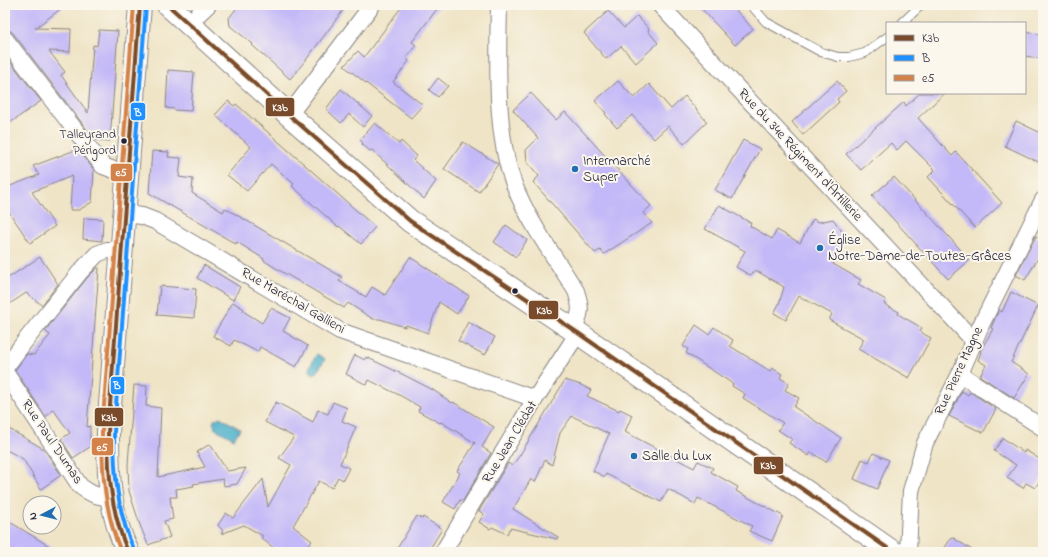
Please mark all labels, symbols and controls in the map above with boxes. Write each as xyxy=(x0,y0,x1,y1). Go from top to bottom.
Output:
legend xyxy=(886,22,1026,94)
text: K3b xyxy=(922,30,940,48)
text: B xyxy=(921,50,930,68)
text: e5 xyxy=(922,70,934,88)
street label: Rue du 34e Régiment d'Artillerie xyxy=(732,84,868,227)
line badge: K3b xyxy=(265,97,295,117)
text: K3b xyxy=(272,100,288,116)
line badge: B xyxy=(130,102,146,121)
text: B xyxy=(133,105,142,121)
place label: Talleyrand Périgord xyxy=(59,125,117,161)
marker: Talleyrand Périgord xyxy=(119,136,129,146)
place label: Intermarché Super xyxy=(583,151,651,188)
line badge: e5 xyxy=(110,163,133,182)
marker: Intermarché Super xyxy=(570,164,580,174)
text: e5 xyxy=(115,165,127,181)
place label: Église Notre-Dame-de-Toutes-Grâces xyxy=(828,230,1011,267)
marker: Église Notre-Dame-de-Toutes-Grâces xyxy=(815,243,825,253)
street label: Rue Maréchal Gallieni xyxy=(237,262,349,340)
unlabelled marker xyxy=(510,286,520,296)
line badge: K3b xyxy=(528,300,559,320)
text: K3b xyxy=(536,303,552,319)
street label: Rue Pierre Magne xyxy=(929,323,990,419)
line badge: B xyxy=(110,376,125,395)
text: B xyxy=(112,378,121,394)
street label: Rue Paul Dumas xyxy=(16,396,88,488)
street label: Rue Jean Clédat xyxy=(477,396,543,487)
line badge: K3b xyxy=(94,407,124,427)
text: K3b xyxy=(101,410,117,426)
line badge: e5 xyxy=(91,437,114,456)
text: e5 xyxy=(96,440,108,456)
place label: Salle du Lux xyxy=(642,446,712,467)
marker: Salle du Lux xyxy=(629,451,639,461)
line badge: K3b xyxy=(753,456,784,475)
text: K3b xyxy=(760,458,776,474)
north arrow xyxy=(22,495,62,535)
text: N xyxy=(25,511,41,521)

